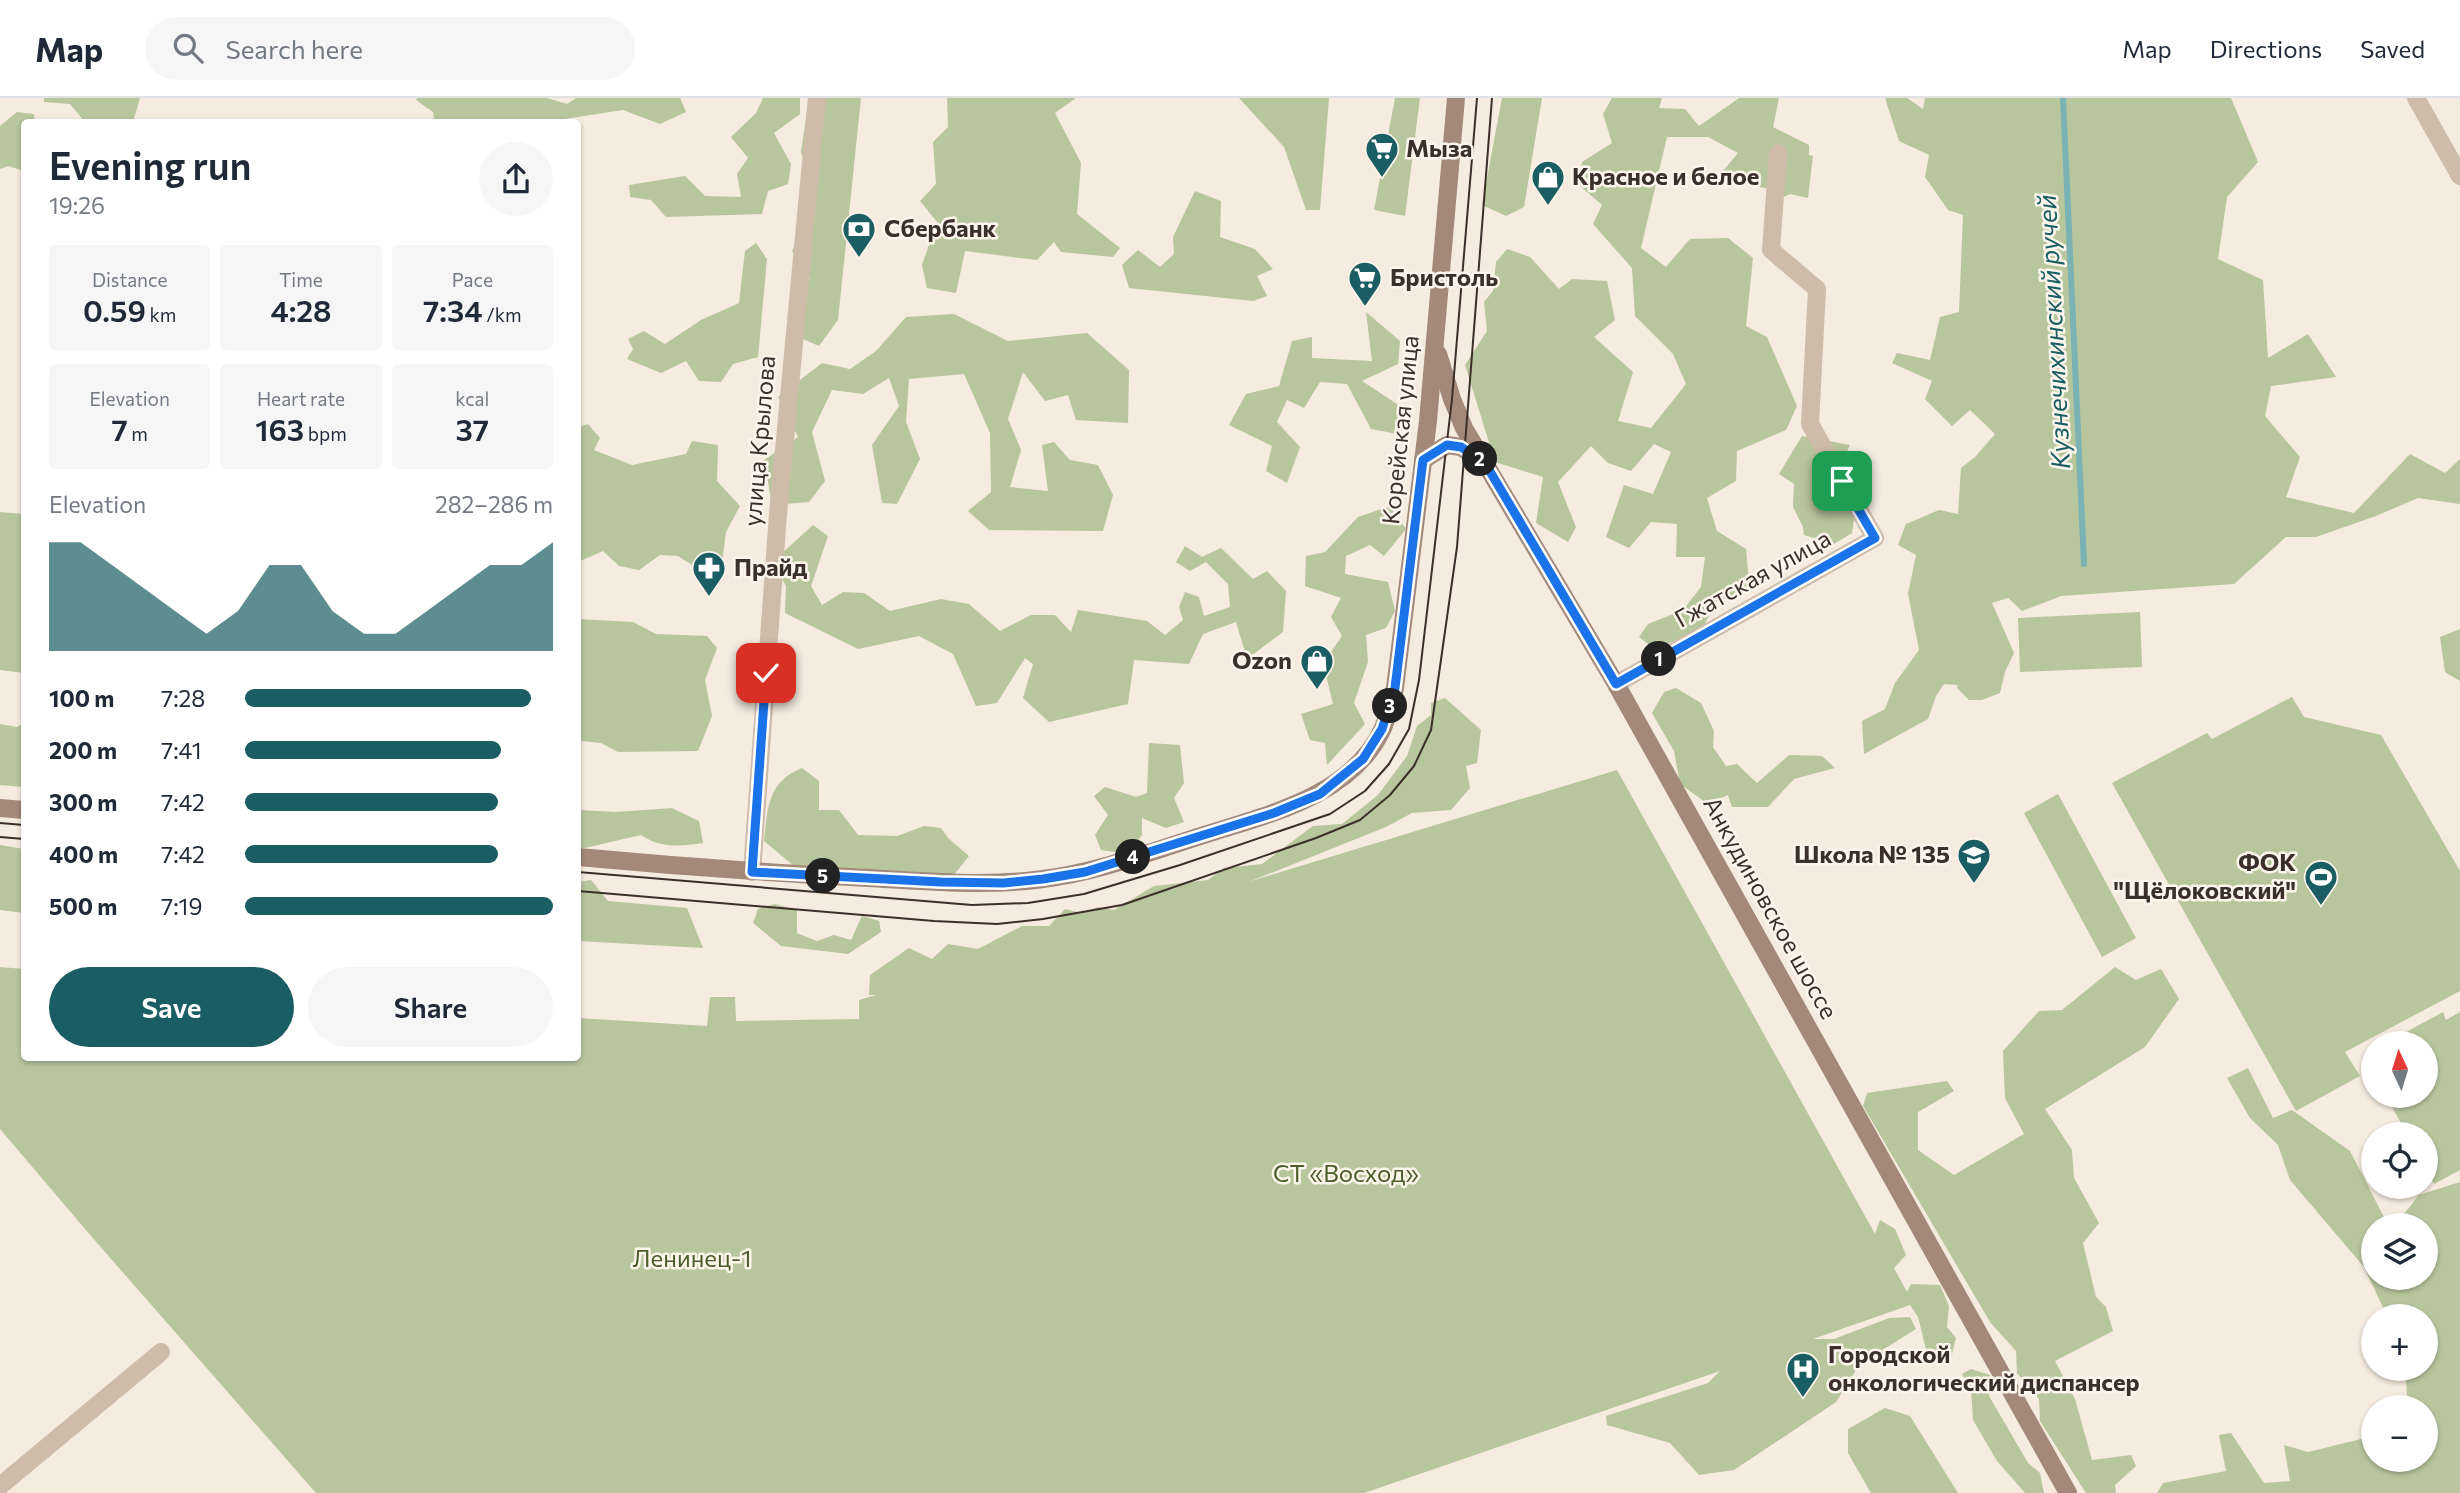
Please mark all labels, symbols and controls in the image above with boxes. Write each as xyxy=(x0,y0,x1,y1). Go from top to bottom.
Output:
search box xyxy=(145,17,635,80)
text: Map xyxy=(35,28,103,69)
icon: search xyxy=(169,29,207,67)
text: Search here xyxy=(225,33,363,64)
text: Map xyxy=(2122,34,2172,63)
text: Directions xyxy=(2210,34,2322,63)
text: Saved xyxy=(2360,34,2425,63)
supermarket icon: Мыза xyxy=(1363,130,1401,179)
place label: Мыза xyxy=(1406,133,1472,162)
text: Evening run xyxy=(49,141,252,188)
button: share xyxy=(479,142,553,216)
shop icon: Красное и белое xyxy=(1529,158,1567,207)
place label: Красное и белое xyxy=(1572,161,1759,190)
text: 19:26 xyxy=(49,191,105,219)
water label: Кузнечихинский ручей xyxy=(2030,194,2075,470)
bank icon: Сбербанк xyxy=(840,210,878,259)
place label: Сбербанк xyxy=(884,213,997,242)
supermarket icon: Бристоль xyxy=(1346,259,1384,308)
place label: Бристоль xyxy=(1390,262,1498,291)
text: Distance xyxy=(92,268,167,291)
text: Time xyxy=(279,268,323,291)
text: Pace xyxy=(452,268,493,291)
text: 0.59 xyxy=(83,291,146,328)
text: 4:28 xyxy=(270,291,332,328)
text: 7:34 xyxy=(423,291,483,328)
text: km xyxy=(146,303,176,326)
text: /km xyxy=(483,303,522,326)
street label: Корейская улица xyxy=(1375,334,1424,526)
street label: улица Крылова xyxy=(737,354,780,527)
text: Elevation xyxy=(90,387,170,410)
text: Heart rate xyxy=(257,387,345,410)
text: kcal xyxy=(455,387,489,410)
text: 7 xyxy=(111,410,128,447)
text: 163 xyxy=(255,410,304,447)
text: 37 xyxy=(456,410,489,447)
text: m xyxy=(128,422,148,445)
text: bpm xyxy=(304,422,347,445)
pin: 2 xyxy=(1462,442,1498,476)
text: 2 xyxy=(1474,447,1485,470)
pin xyxy=(1812,451,1872,511)
icon: arrive xyxy=(1823,462,1861,500)
text: Elevation xyxy=(49,490,146,518)
text: 282–286 m xyxy=(435,490,553,518)
street label: Гжатская улица xyxy=(1669,523,1835,633)
pharmacy icon: Прайд xyxy=(690,549,728,598)
place label: Прайд xyxy=(734,552,808,581)
shop icon: Ozon xyxy=(1298,642,1336,691)
pin: 1 xyxy=(1642,642,1676,676)
pin xyxy=(736,643,796,703)
place label: Ozon xyxy=(1232,645,1292,674)
text: 1 xyxy=(1654,647,1663,670)
icon: check xyxy=(747,654,785,692)
text: 100 m xyxy=(49,684,114,712)
text: 7:28 xyxy=(161,684,205,712)
pin: 3 xyxy=(1372,688,1408,724)
text: 3 xyxy=(1384,694,1395,717)
text: 200 m xyxy=(49,736,117,764)
text: 7:41 xyxy=(161,736,202,764)
text: 300 m xyxy=(49,788,117,816)
text: 7:42 xyxy=(161,788,205,816)
street label: Анкудиновское шоссе xyxy=(1698,791,1845,1023)
school or university icon: Школа № 135 xyxy=(1955,836,1993,885)
place label: Школа № 135 xyxy=(1794,839,1950,868)
text: 400 m xyxy=(49,840,118,868)
text: 7:42 xyxy=(161,840,205,868)
pin: 4 xyxy=(1116,840,1150,874)
text: 4 xyxy=(1127,845,1138,868)
place label: ФОК "Щёлоковский" xyxy=(2114,847,2296,904)
pin: 5 xyxy=(806,858,840,894)
sports icon: ФОК "Щёлоковский" xyxy=(2302,858,2340,907)
text: 5 xyxy=(817,864,828,887)
text: 500 m xyxy=(49,892,117,920)
text: 7:19 xyxy=(161,892,202,920)
button: Save xyxy=(49,967,294,1047)
button: Share xyxy=(308,967,553,1047)
north arrow xyxy=(2361,1031,2438,1108)
map controls xyxy=(2361,1031,2438,1472)
button: locate xyxy=(2361,1122,2438,1199)
park label: СТ «Восход» xyxy=(1273,1158,1419,1187)
button: layers xyxy=(2361,1213,2438,1290)
park label: Ленинец-1 xyxy=(633,1243,751,1272)
button: + xyxy=(2361,1304,2438,1381)
place label: Городской онкологический диспансер xyxy=(1828,1339,2140,1396)
hospital icon: Городской онкологический диспансер xyxy=(1784,1350,1822,1399)
button: − xyxy=(2361,1395,2438,1472)

